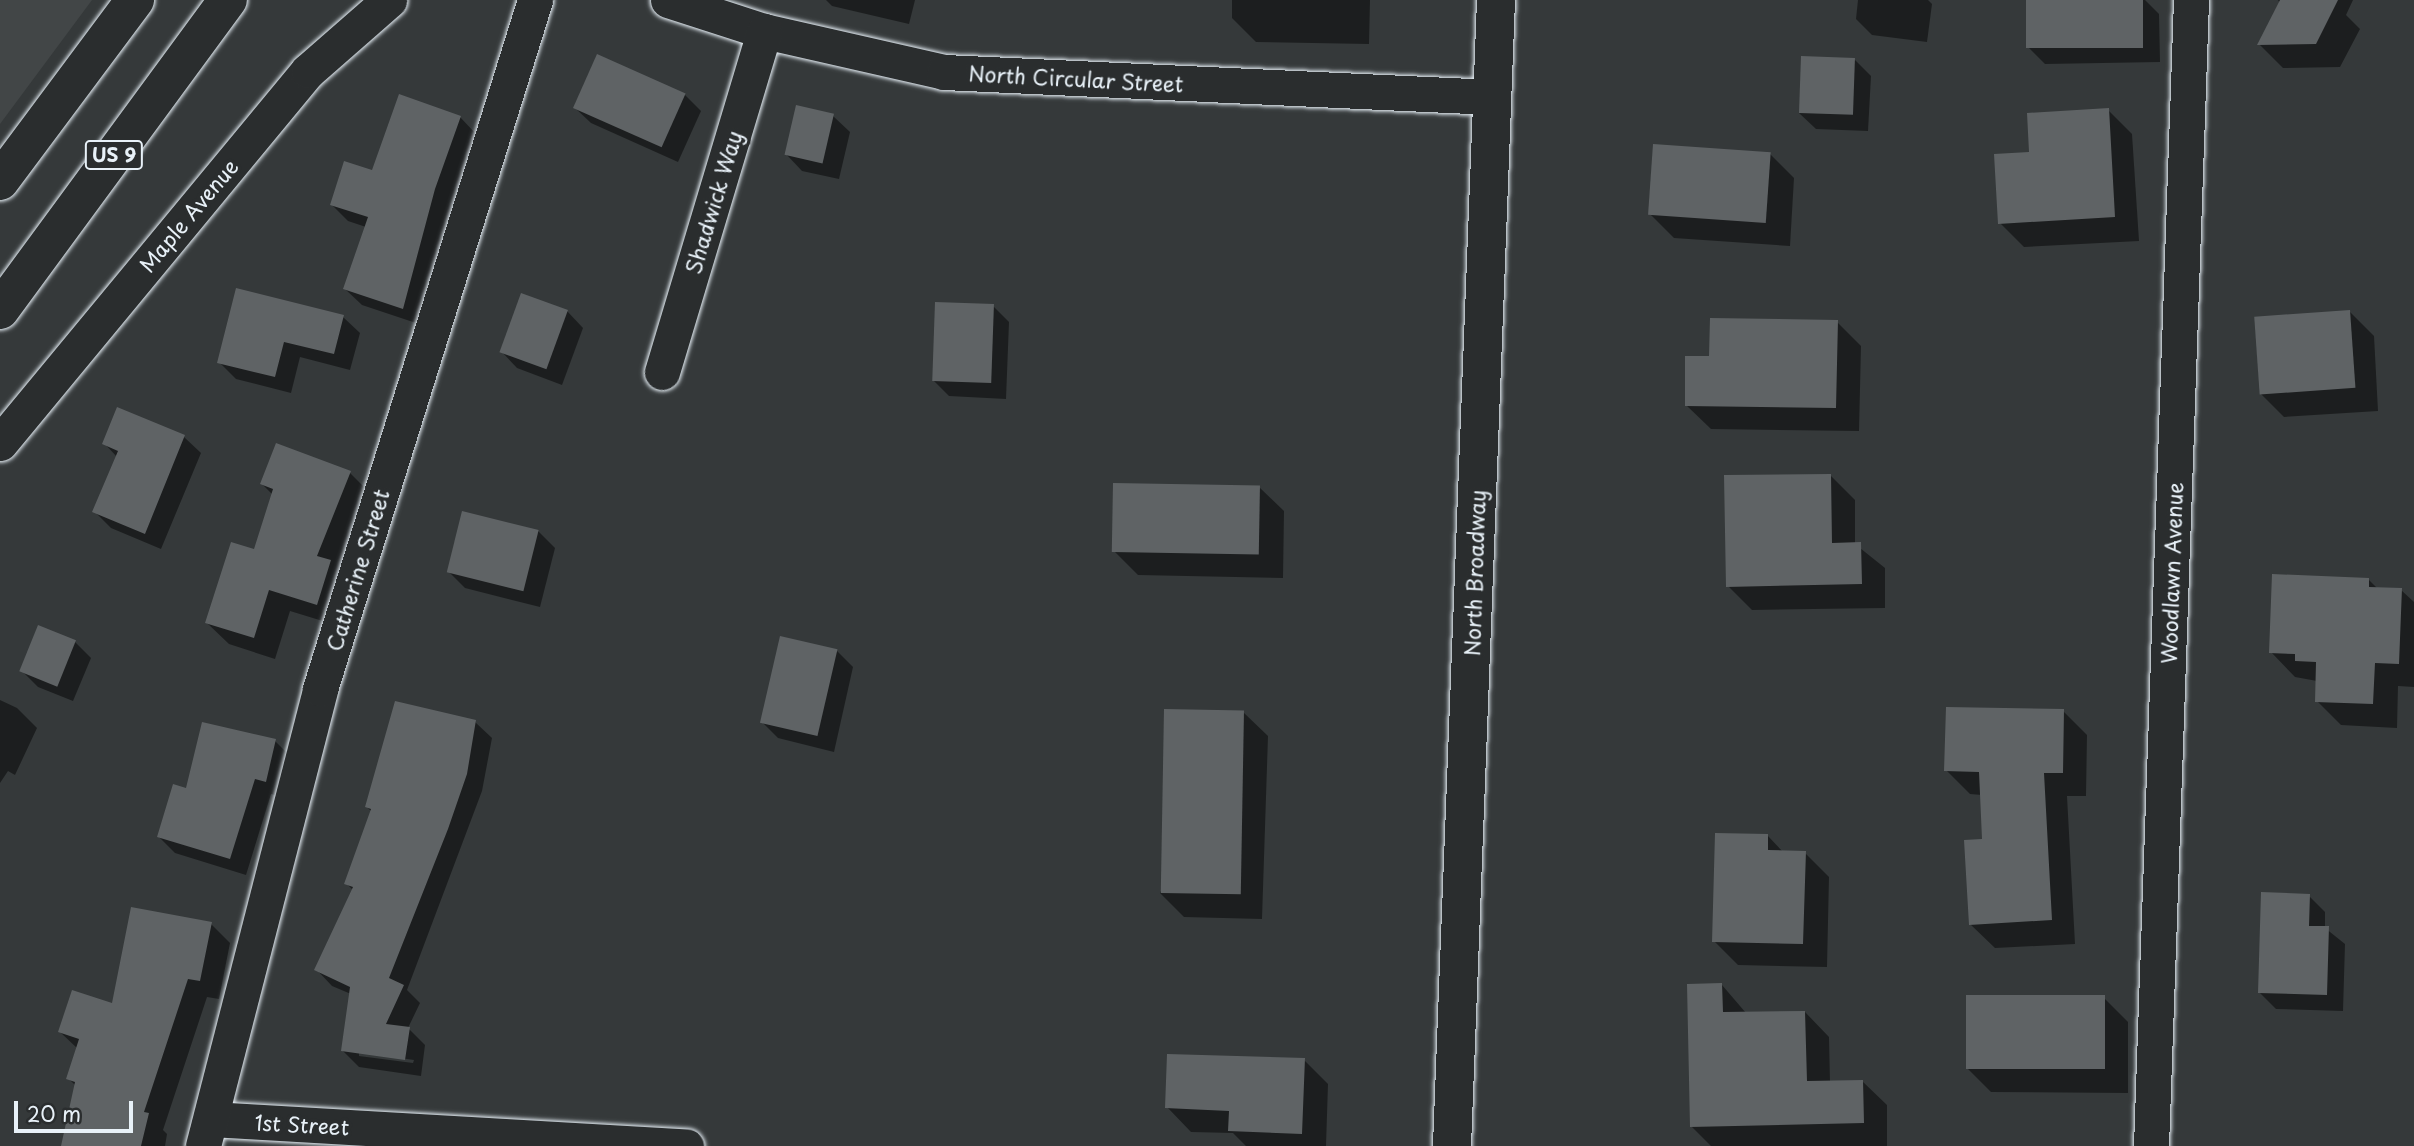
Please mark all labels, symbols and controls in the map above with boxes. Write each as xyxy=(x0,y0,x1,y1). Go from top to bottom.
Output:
street label: North Circular Street xyxy=(967,60,1185,96)
street label: Shadwick Way xyxy=(679,127,747,277)
road number: US 9 xyxy=(84,140,144,170)
street label: Maple Avenue xyxy=(133,153,243,277)
street label: Woodlawn Avenue xyxy=(2155,482,2187,664)
street label: Catherine Street xyxy=(320,486,394,654)
street label: North Broadway xyxy=(1458,489,1490,657)
scale bar xyxy=(18,1086,136,1130)
text: 20 m xyxy=(27,1097,81,1129)
street label: 1st Street xyxy=(253,1109,351,1139)

